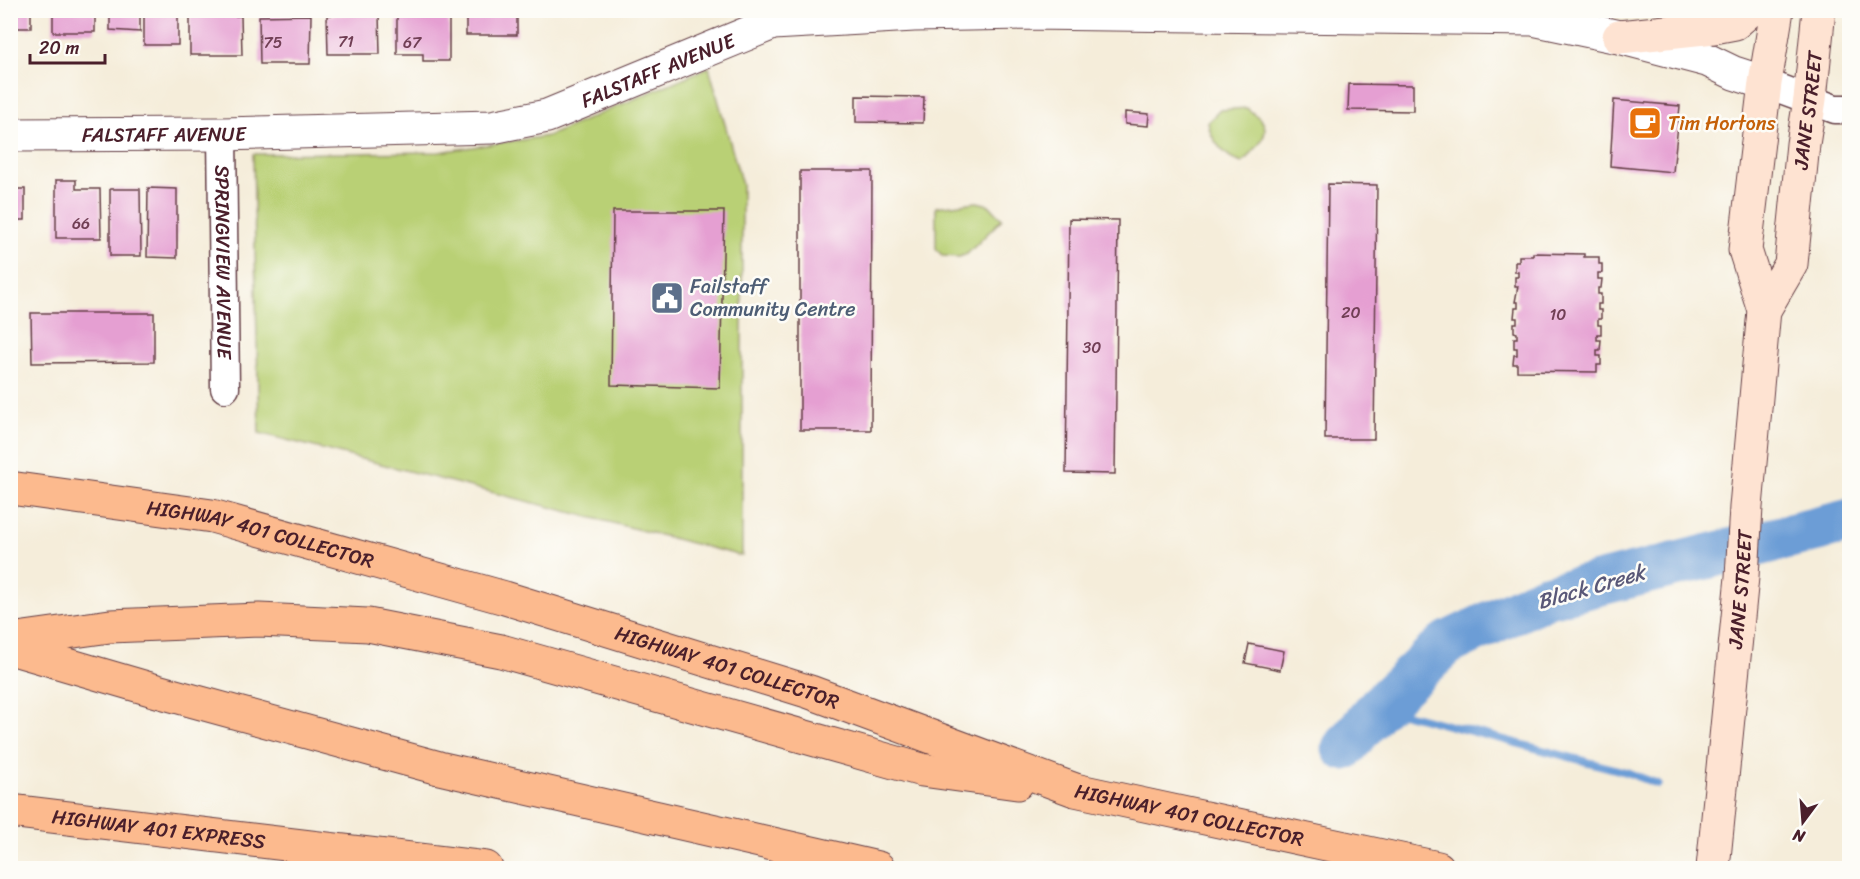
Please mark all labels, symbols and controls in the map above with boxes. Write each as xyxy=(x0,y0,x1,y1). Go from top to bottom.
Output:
street label: FALSTAFF AVENUE xyxy=(576,23,742,118)
scale bar xyxy=(30,27,105,65)
house number: 71 xyxy=(338,27,354,56)
house number: 75 xyxy=(264,28,283,57)
house number: 67 xyxy=(403,28,422,57)
text: 20 m xyxy=(39,32,79,64)
street label: JANE STREET xyxy=(1783,48,1833,172)
cafe icon: Tim Hortons xyxy=(1627,105,1663,141)
place label: Tim Hortons xyxy=(1668,106,1776,141)
street label: FALSTAFF AVENUE xyxy=(82,116,248,153)
street label: SPRINGVIEW AVENUE xyxy=(204,165,242,361)
house number: 66 xyxy=(72,209,90,238)
place label: Failstaff Community Centre xyxy=(690,269,856,327)
public building icon: Failstaff Community Centre xyxy=(649,280,685,316)
house number: 20 xyxy=(1341,298,1361,327)
house number: 10 xyxy=(1550,300,1566,329)
house number: 30 xyxy=(1083,333,1101,362)
street label: HIGHWAY 401 COLLECTOR xyxy=(144,490,378,579)
street label: JANE STREET xyxy=(1718,528,1763,651)
water label: Black Creek xyxy=(1533,553,1652,621)
street label: HIGHWAY 401 COLLECTOR xyxy=(611,616,844,719)
street label: HIGHWAY 401 COLLECTOR xyxy=(1072,773,1307,857)
north arrow xyxy=(1773,792,1833,852)
street label: HIGHWAY 401 EXPRESS xyxy=(50,799,268,860)
text: N xyxy=(1789,820,1809,852)

